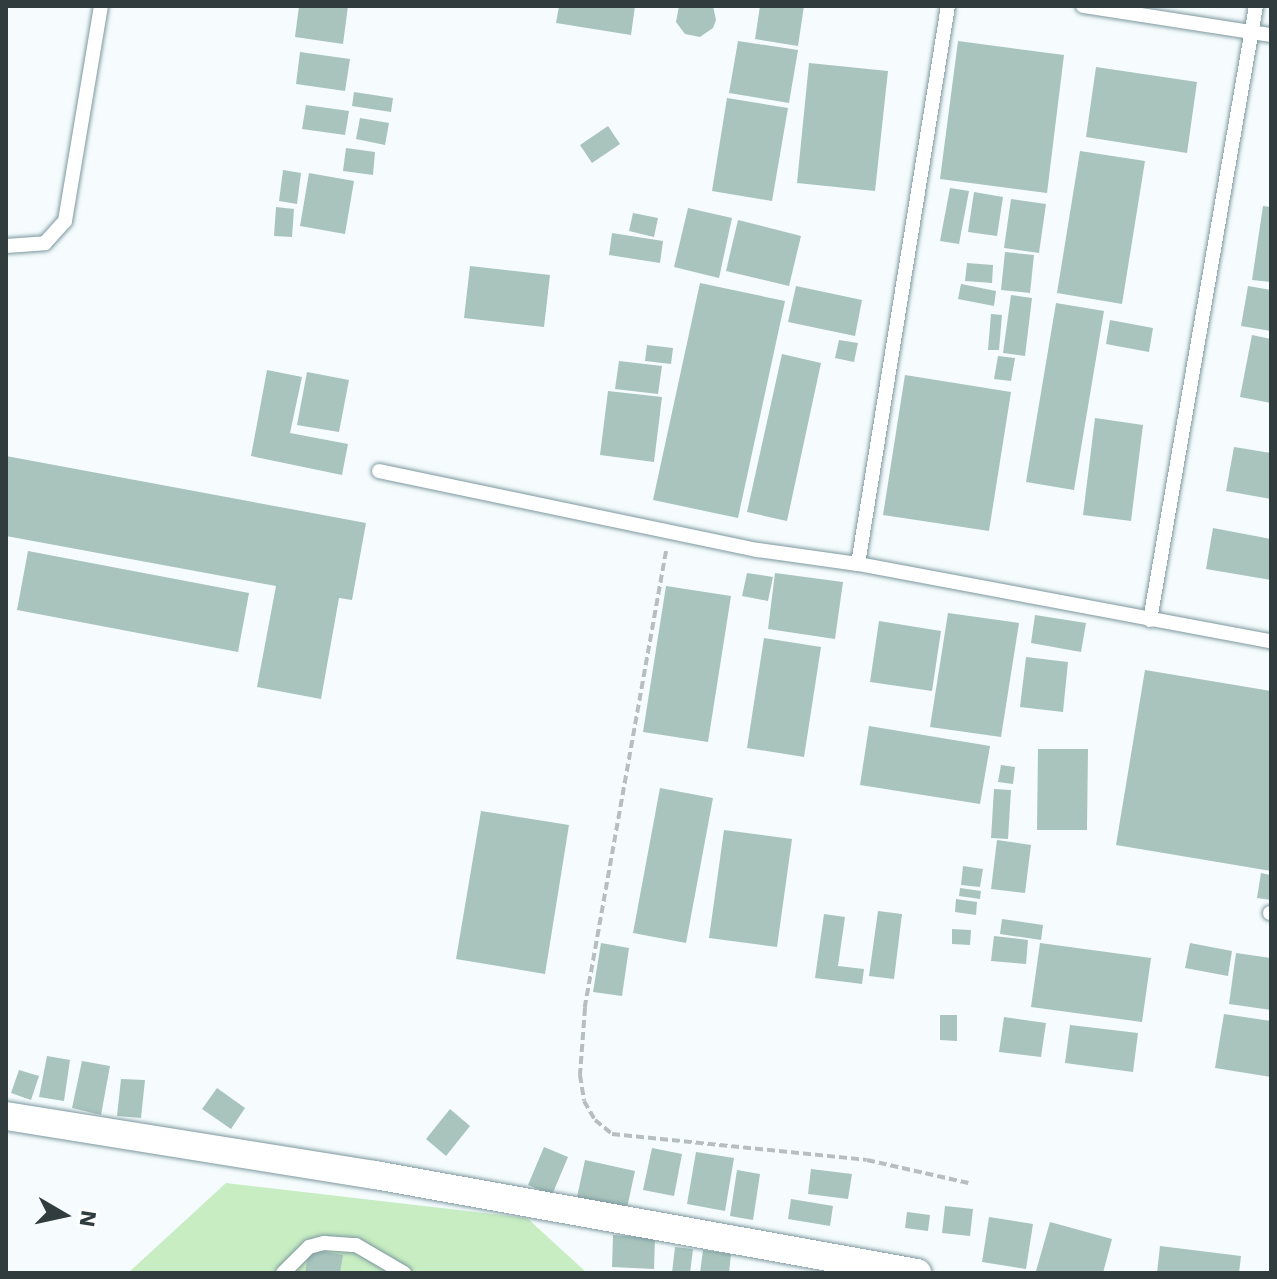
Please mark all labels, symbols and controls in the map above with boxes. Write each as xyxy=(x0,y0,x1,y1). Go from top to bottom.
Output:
north arrow xyxy=(24,1175,104,1255)
text: N xyxy=(75,1209,102,1229)

